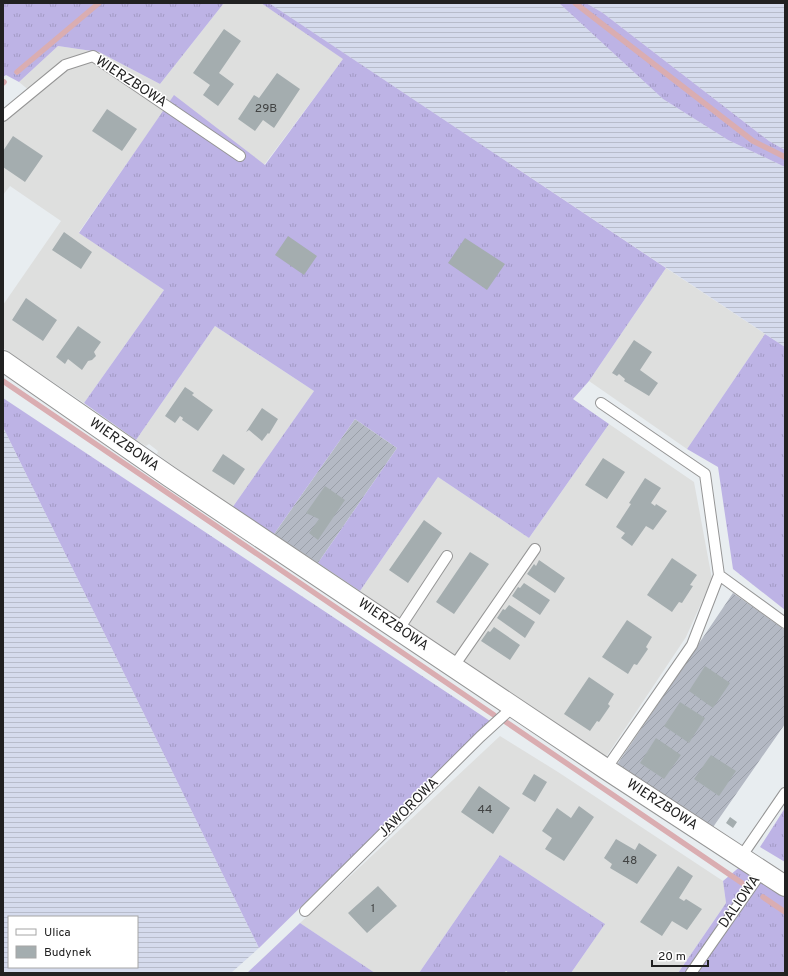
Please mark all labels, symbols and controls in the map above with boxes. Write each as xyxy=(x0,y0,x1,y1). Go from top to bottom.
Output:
street label: WIERZBOWA xyxy=(92,53,170,111)
house number: 29B xyxy=(255,101,277,117)
street label: WIERZBOWA xyxy=(86,415,162,475)
street label: WIERZBOWA xyxy=(354,595,432,655)
street label: JAWOROWA xyxy=(376,775,442,841)
street label: WIERZBOWA xyxy=(623,776,701,834)
house number: 44 xyxy=(478,802,492,818)
house number: 48 xyxy=(623,853,637,869)
street label: DALIOWA xyxy=(716,872,764,932)
house number: 1 xyxy=(371,901,375,917)
legend xyxy=(8,916,138,968)
text: Ulica xyxy=(44,925,71,941)
scale bar xyxy=(652,942,708,968)
text: Budynek xyxy=(44,945,92,961)
text: 20 m xyxy=(658,949,686,965)

